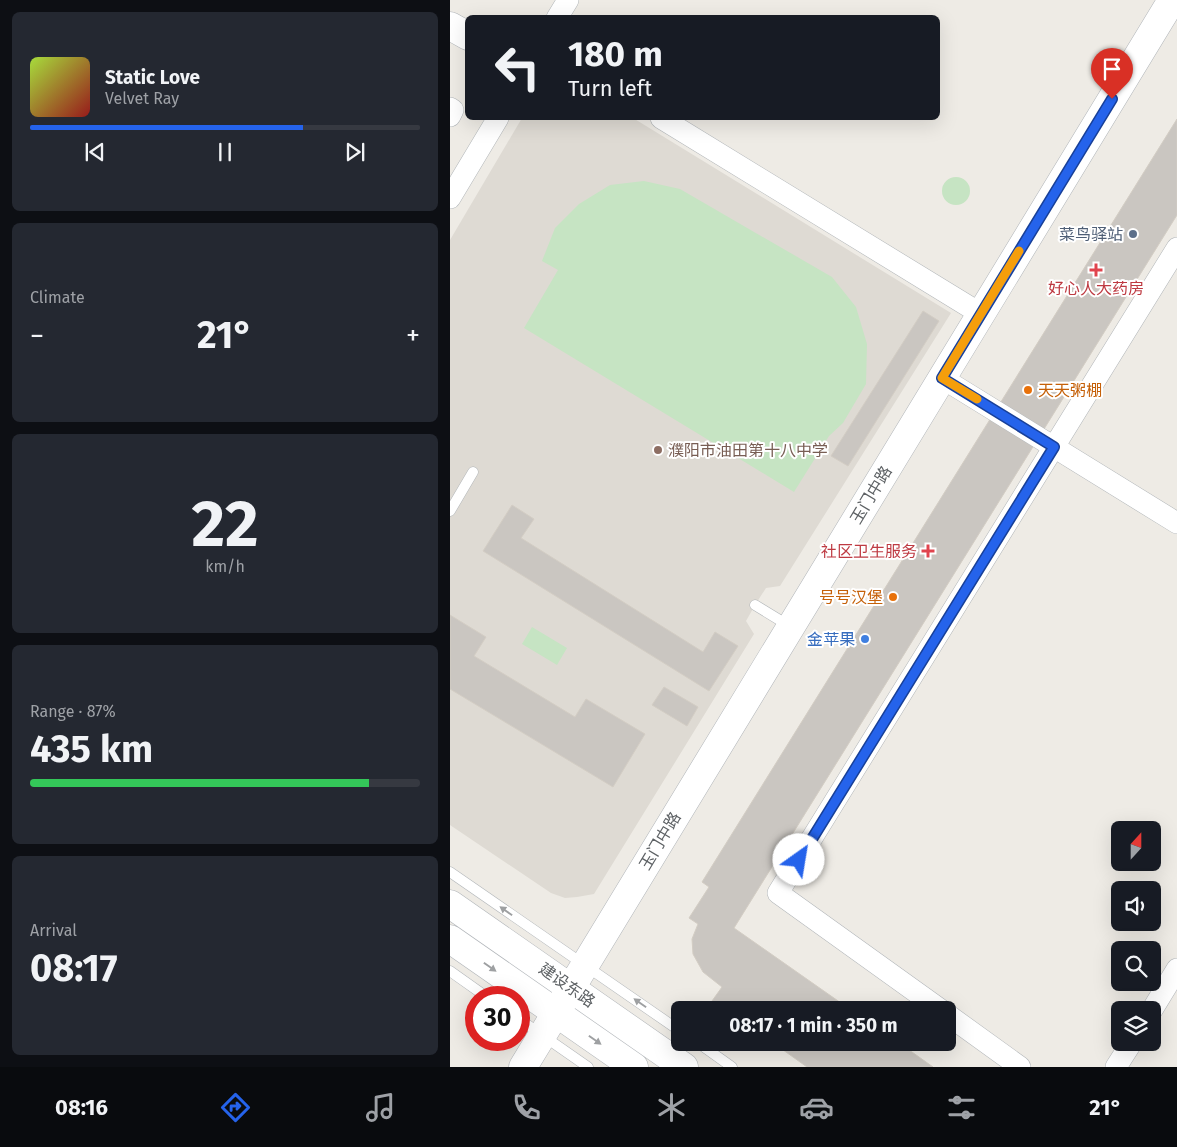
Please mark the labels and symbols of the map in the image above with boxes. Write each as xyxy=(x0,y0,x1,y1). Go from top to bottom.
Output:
pin xyxy=(1091,48,1133,99)
place label: 菜鸟驿站 xyxy=(1059,225,1123,244)
marker: 菜鸟驿站 xyxy=(1127,228,1139,240)
marker: 好心人大药房 xyxy=(1090,264,1102,276)
place label: 好心人大药房 xyxy=(1048,279,1144,298)
place label: 天天粥棚 xyxy=(1038,381,1102,400)
marker: 天天粥棚 xyxy=(1022,384,1034,396)
place label: 濮阳市油田第十八中学 xyxy=(668,441,828,460)
marker: 濮阳市油田第十八中学 xyxy=(652,444,664,456)
street label: 玉门中路 xyxy=(846,463,896,527)
place label: 社区卫生服务 xyxy=(821,542,917,561)
marker: 社区卫生服务 xyxy=(921,544,935,558)
place label: 号号汉堡 xyxy=(819,588,883,607)
marker: 号号汉堡 xyxy=(887,591,899,603)
place label: 金苹果 xyxy=(807,630,855,649)
marker: 金苹果 xyxy=(859,633,871,645)
street label: 玉门中路 xyxy=(635,809,685,873)
north arrow xyxy=(1111,821,1161,871)
position arrow xyxy=(772,833,824,885)
one-way arrow xyxy=(499,906,513,916)
street label: 建设东路 xyxy=(535,959,599,1011)
one-way arrow xyxy=(483,962,497,972)
speed limit sign: 30 xyxy=(465,986,530,1051)
one-way arrow xyxy=(633,998,647,1008)
one-way arrow xyxy=(588,1035,602,1045)

